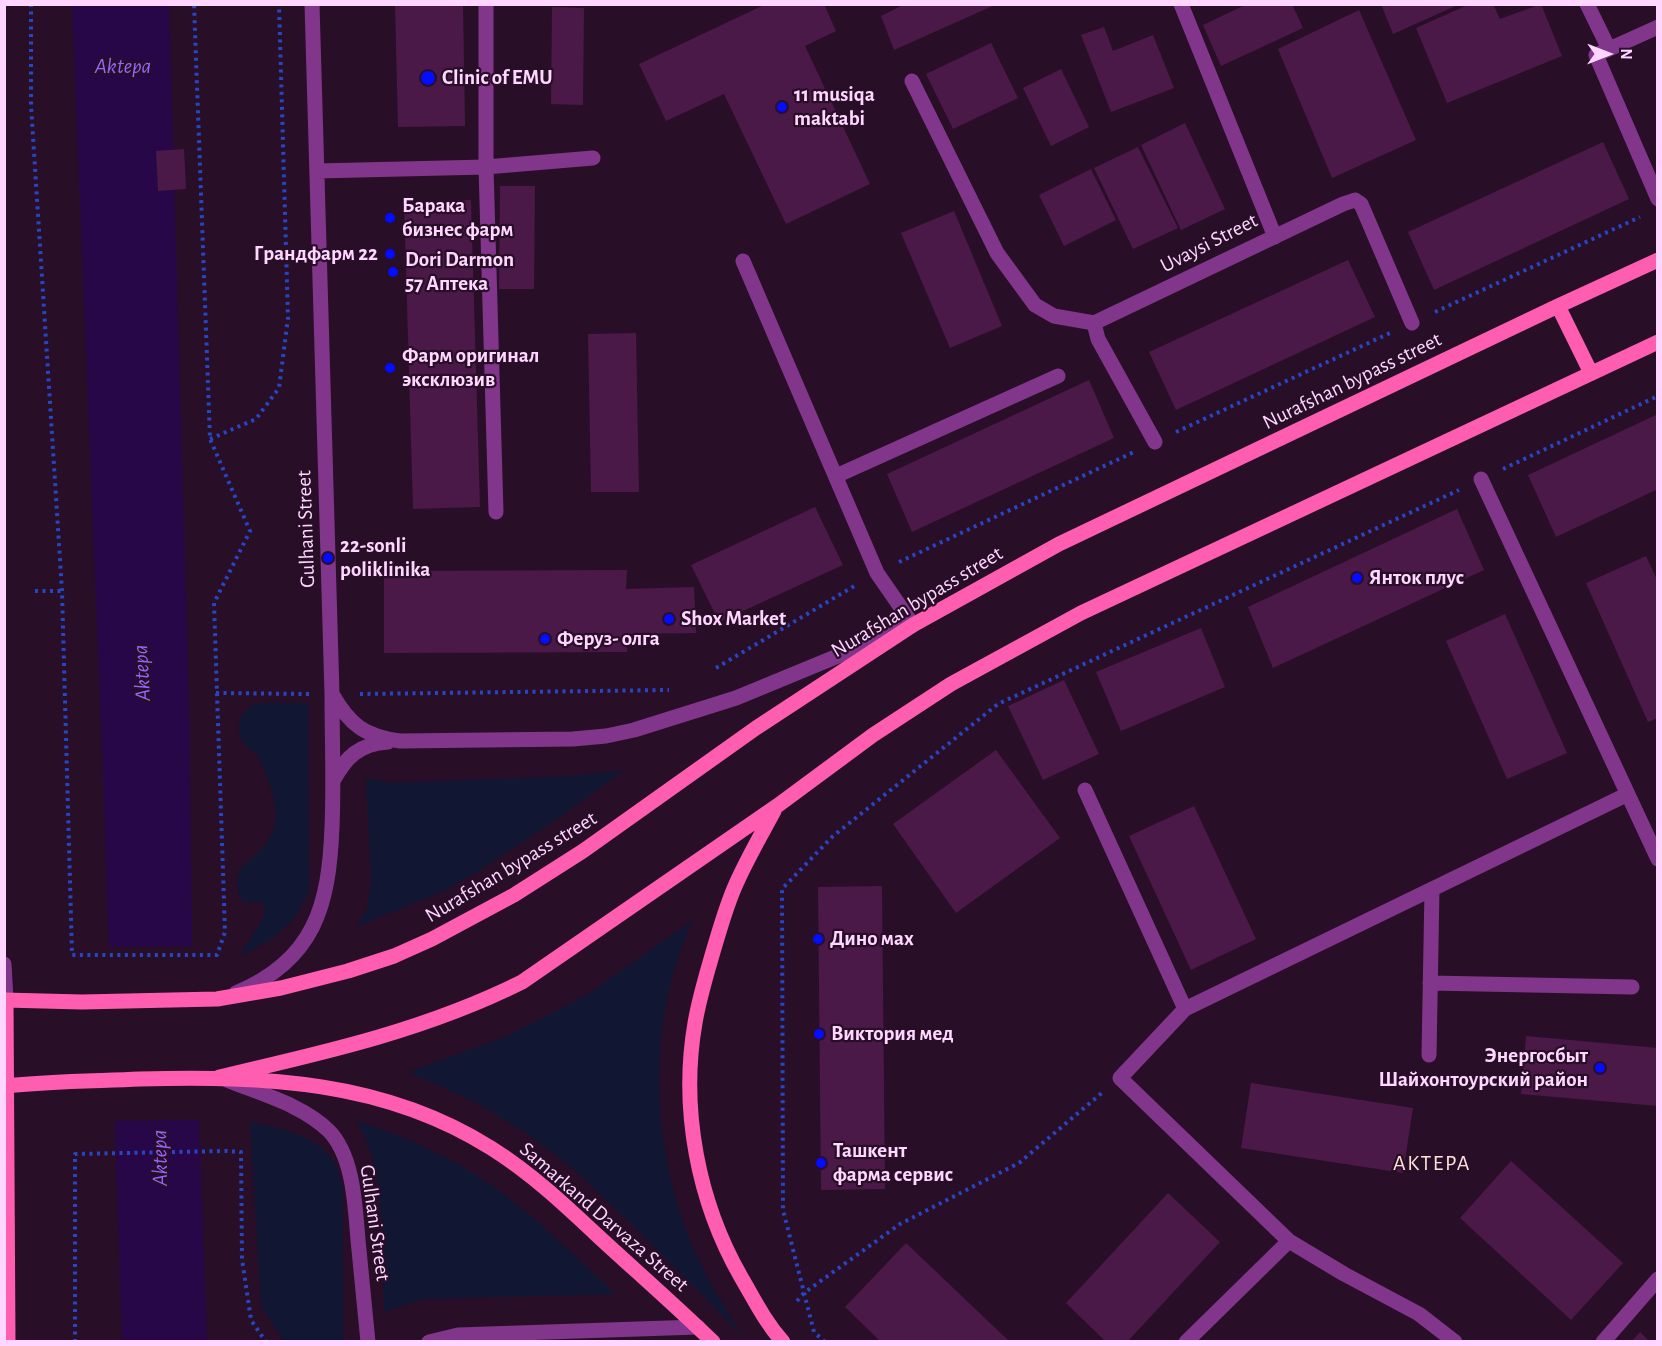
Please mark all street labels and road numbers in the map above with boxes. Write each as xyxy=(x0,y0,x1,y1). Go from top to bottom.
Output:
street label: Uvaysi Street xyxy=(1156,208,1262,278)
street label: Nurafshan bypass street xyxy=(1259,327,1445,435)
street label: Gulhani Street xyxy=(291,470,321,588)
street label: Nurafshan bypass street xyxy=(827,541,1007,663)
street label: Nurafshan bypass street xyxy=(421,806,601,928)
street label: Samarkand Darvaza Street xyxy=(514,1137,694,1297)
street label: Gulhani Street xyxy=(354,1163,396,1283)

